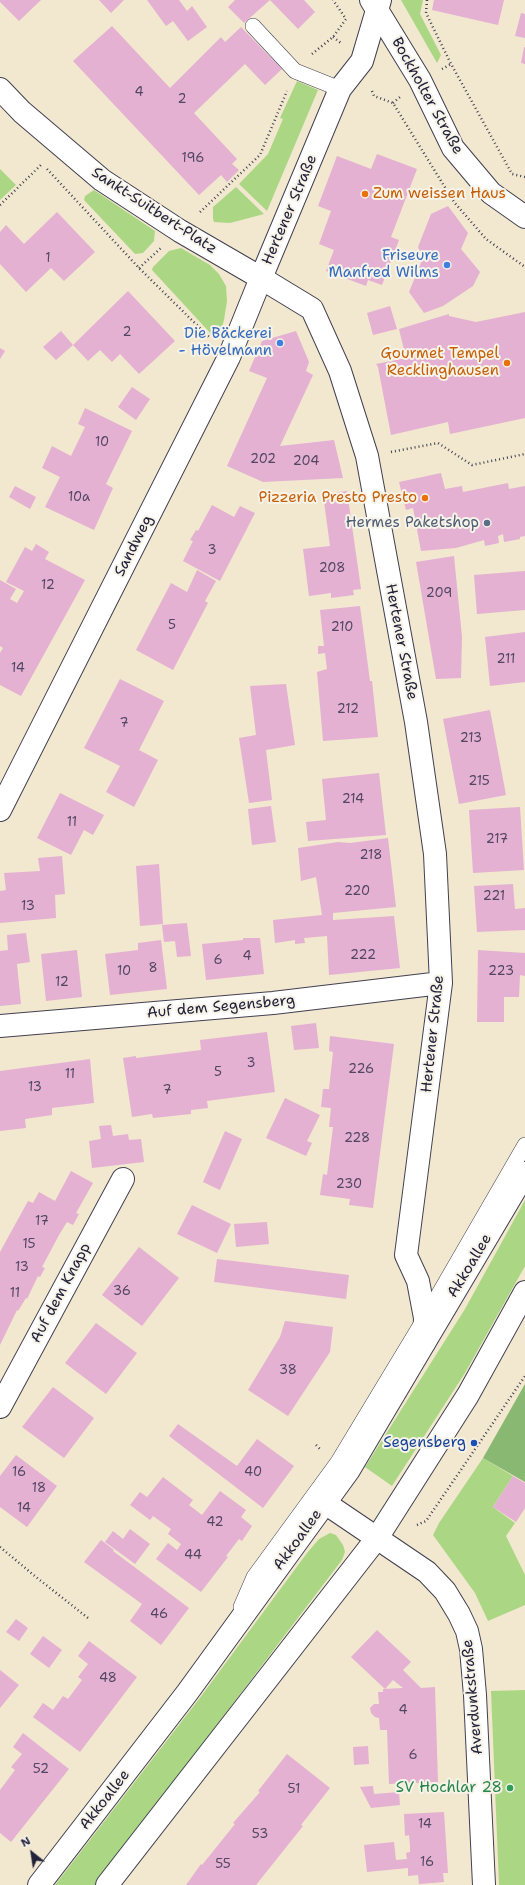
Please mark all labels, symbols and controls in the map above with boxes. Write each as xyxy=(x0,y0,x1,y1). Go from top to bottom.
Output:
street label: Bockholter Straße xyxy=(387,34,467,158)
house number: 4 xyxy=(134,85,144,101)
house number: 2 xyxy=(177,92,187,108)
house number: 196 xyxy=(182,151,204,167)
street label: Hertener Straße xyxy=(259,152,321,268)
street label: Sankt-Suitbert-Platz xyxy=(88,164,220,258)
place label: Zum weissen Haus xyxy=(373,185,506,203)
marker: Zum weissen Haus xyxy=(360,189,370,199)
place label: Friseure Manfred Wilms xyxy=(328,247,439,282)
house number: 1 xyxy=(45,251,51,267)
marker: Friseure Manfred Wilms xyxy=(442,260,452,270)
house number: 2 xyxy=(122,325,132,341)
place label: Die Bäckerei - Hövelmann xyxy=(178,325,272,360)
marker: Die Bäckerei - Hövelmann xyxy=(275,338,285,348)
place label: Gourmet Tempel Recklinghausen xyxy=(381,345,499,380)
marker: Gourmet Tempel Recklinghausen xyxy=(502,358,512,368)
house number: 10 xyxy=(95,435,109,451)
house number: 202 xyxy=(250,452,276,468)
house number: 204 xyxy=(293,454,319,470)
place label: Pizzeria Presto Presto xyxy=(259,489,417,507)
house number: 10a xyxy=(68,490,90,506)
marker: Pizzeria Presto Presto xyxy=(420,493,430,503)
street label: Sandweg xyxy=(111,512,157,580)
place label: Hermes Paketshop xyxy=(346,514,479,532)
marker: Hermes Paketshop xyxy=(482,518,492,528)
house number: 3 xyxy=(207,543,217,559)
house number: 208 xyxy=(319,561,345,577)
house number: 12 xyxy=(41,578,55,594)
street label: Hertener Straße xyxy=(381,582,421,702)
house number: 209 xyxy=(426,586,452,602)
house number: 5 xyxy=(168,618,176,634)
house number: 210 xyxy=(331,620,353,636)
house number: 211 xyxy=(497,652,515,668)
house number: 14 xyxy=(11,661,25,677)
house number: 212 xyxy=(337,702,359,718)
house number: 7 xyxy=(119,716,129,732)
house number: 213 xyxy=(460,731,482,747)
house number: 215 xyxy=(468,774,490,790)
house number: 214 xyxy=(342,792,364,808)
house number: 11 xyxy=(67,815,77,831)
house number: 217 xyxy=(486,832,508,848)
house number: 218 xyxy=(360,848,382,864)
house number: 220 xyxy=(344,884,370,900)
house number: 221 xyxy=(483,889,505,905)
house number: 13 xyxy=(21,899,35,915)
house number: 222 xyxy=(350,948,376,964)
house number: 4 xyxy=(242,949,252,965)
house number: 6 xyxy=(213,953,223,969)
house number: 8 xyxy=(148,961,158,977)
house number: 10 xyxy=(117,964,131,980)
house number: 223 xyxy=(488,964,514,980)
street label: Hertener Straße xyxy=(418,974,448,1094)
house number: 12 xyxy=(55,975,69,991)
street label: Auf dem Segensberg xyxy=(146,992,296,1022)
house number: 3 xyxy=(246,1056,256,1072)
house number: 226 xyxy=(348,1062,374,1078)
house number: 5 xyxy=(214,1065,222,1081)
house number: 11 xyxy=(65,1067,75,1083)
house number: 13 xyxy=(28,1080,42,1096)
house number: 7 xyxy=(162,1083,172,1099)
house number: 228 xyxy=(344,1131,370,1147)
house number: 230 xyxy=(336,1177,362,1193)
house number: 17 xyxy=(35,1214,49,1230)
street label: Akkoallee xyxy=(444,1231,496,1301)
house number: 15 xyxy=(22,1237,36,1253)
street label: Auf dem Knapp xyxy=(27,1240,95,1346)
house number: 13 xyxy=(15,1260,29,1276)
house number: 36 xyxy=(113,1284,131,1300)
house number: 11 xyxy=(10,1286,20,1302)
house number: 38 xyxy=(279,1363,297,1379)
place label: Segensberg xyxy=(383,1434,466,1452)
marker: Segensberg xyxy=(469,1438,479,1448)
house number: 16 xyxy=(12,1465,26,1481)
house number: 40 xyxy=(244,1465,262,1481)
house number: 18 xyxy=(32,1481,46,1497)
house number: 14 xyxy=(17,1501,31,1517)
street label: Akkoallee xyxy=(270,1506,326,1574)
house number: 42 xyxy=(206,1515,224,1531)
house number: 44 xyxy=(184,1548,202,1564)
house number: 46 xyxy=(150,1607,168,1623)
street label: Averdunkstraße xyxy=(459,1639,487,1755)
house number: 48 xyxy=(99,1671,117,1687)
house number: 4 xyxy=(398,1703,408,1719)
house number: 6 xyxy=(408,1748,418,1764)
house number: 52 xyxy=(33,1762,49,1778)
street label: Akkoallee xyxy=(76,1766,134,1834)
place label: SV Hochlar 28 xyxy=(396,1779,502,1797)
house number: 51 xyxy=(288,1782,300,1798)
marker: SV Hochlar 28 xyxy=(505,1783,515,1793)
house number: 14 xyxy=(418,1817,432,1833)
house number: 53 xyxy=(252,1827,268,1843)
north arrow xyxy=(12,1833,52,1873)
text: N xyxy=(18,1833,33,1851)
house number: 16 xyxy=(420,1855,434,1871)
house number: 55 xyxy=(215,1857,231,1873)

